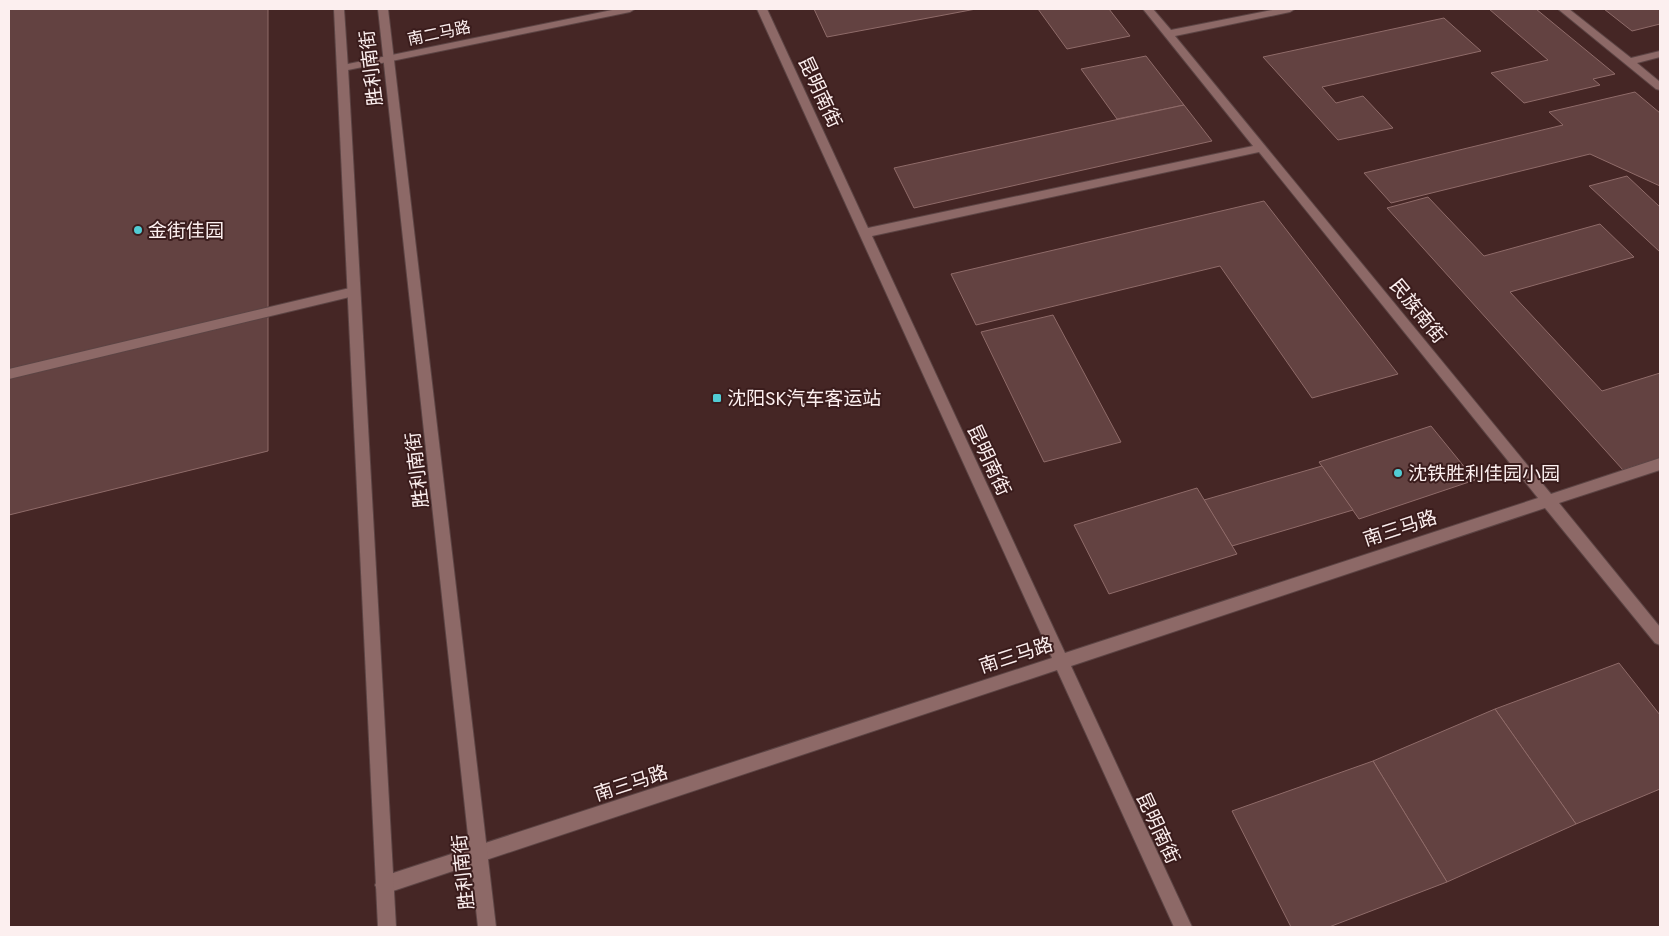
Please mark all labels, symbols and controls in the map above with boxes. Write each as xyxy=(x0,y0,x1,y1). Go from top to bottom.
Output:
street label: 南二马路 xyxy=(405,15,473,51)
street label: 胜利南街 xyxy=(353,29,389,107)
street label: 昆明南街 xyxy=(792,52,848,132)
place label: 金街佳园 xyxy=(148,217,224,244)
marker: 金街佳园 xyxy=(132,224,144,236)
street label: 民族南街 xyxy=(1384,273,1452,349)
place label: 沈阳SK汽车客运站 xyxy=(727,385,881,412)
marker: 沈阳SK汽车客运站 xyxy=(711,392,723,404)
street label: 昆明南街 xyxy=(961,420,1017,500)
street label: 胜利南街 xyxy=(399,431,435,509)
place label: 沈铁胜利佳园小园 xyxy=(1408,460,1560,487)
marker: 沈铁胜利佳园小园 xyxy=(1392,467,1404,479)
street label: 南三马路 xyxy=(1360,503,1440,553)
street label: 南三马路 xyxy=(976,630,1056,680)
street label: 南三马路 xyxy=(591,758,671,808)
street label: 昆明南街 xyxy=(1130,788,1186,868)
street label: 胜利南街 xyxy=(446,833,480,911)

